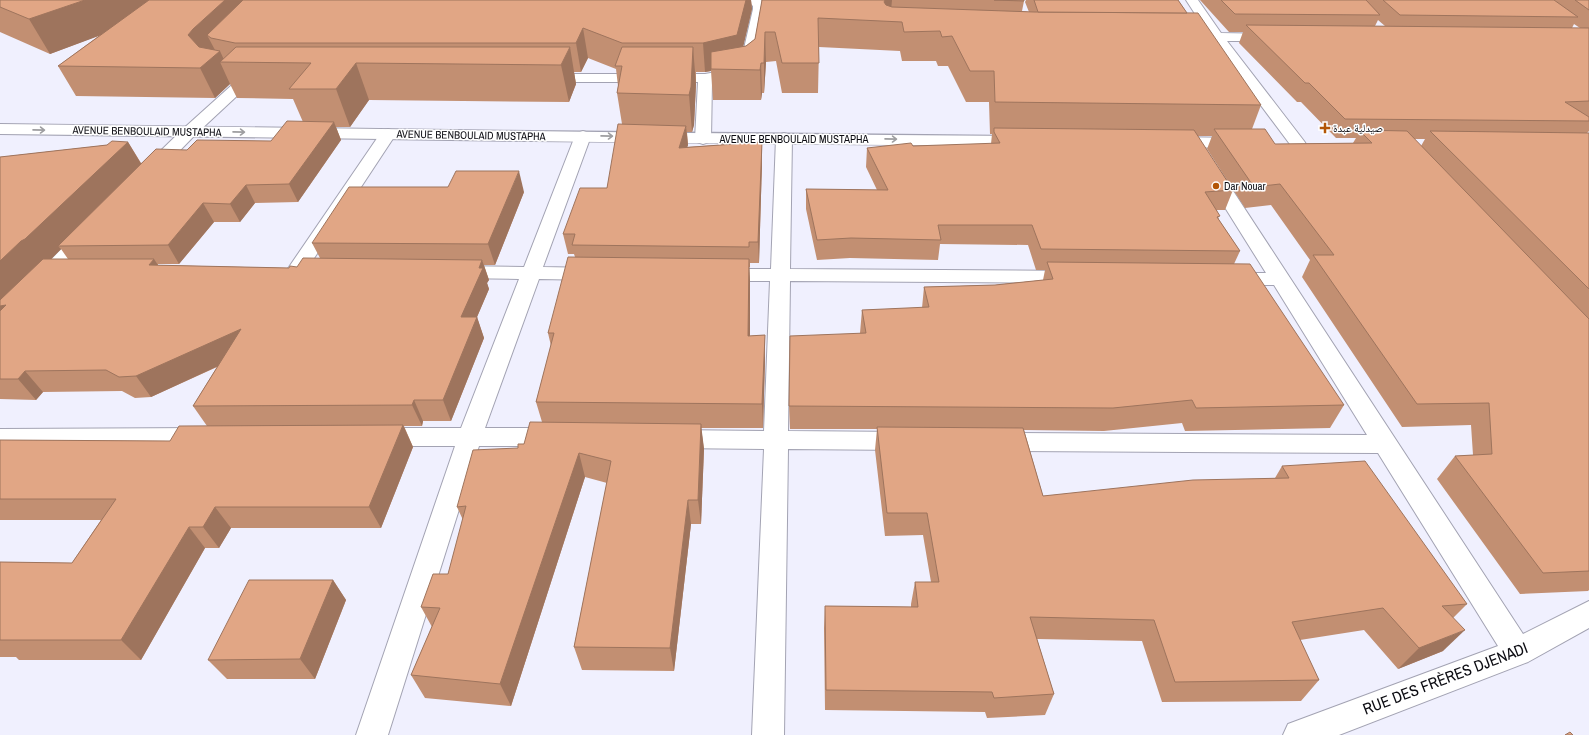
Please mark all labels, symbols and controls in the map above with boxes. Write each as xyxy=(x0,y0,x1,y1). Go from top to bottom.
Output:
place label: صيدلية عبدة xyxy=(1333,121,1383,135)
street label: AVENUE BENBOULAID MUSTAPHA xyxy=(71,123,223,139)
marker: صيدلية عبدة xyxy=(1320,123,1330,133)
one-way arrow xyxy=(32,126,45,134)
street label: AVENUE BENBOULAID MUSTAPHA xyxy=(395,127,547,143)
one-way arrow xyxy=(232,128,245,136)
street label: AVENUE BENBOULAID MUSTAPHA xyxy=(718,132,870,146)
one-way arrow xyxy=(600,133,613,140)
one-way arrow xyxy=(884,135,897,143)
place label: Dar Nouar xyxy=(1224,179,1266,193)
marker: Dar Nouar xyxy=(1211,181,1221,191)
street label: RUE DES FRÈRES DJENADI xyxy=(1359,636,1531,720)

